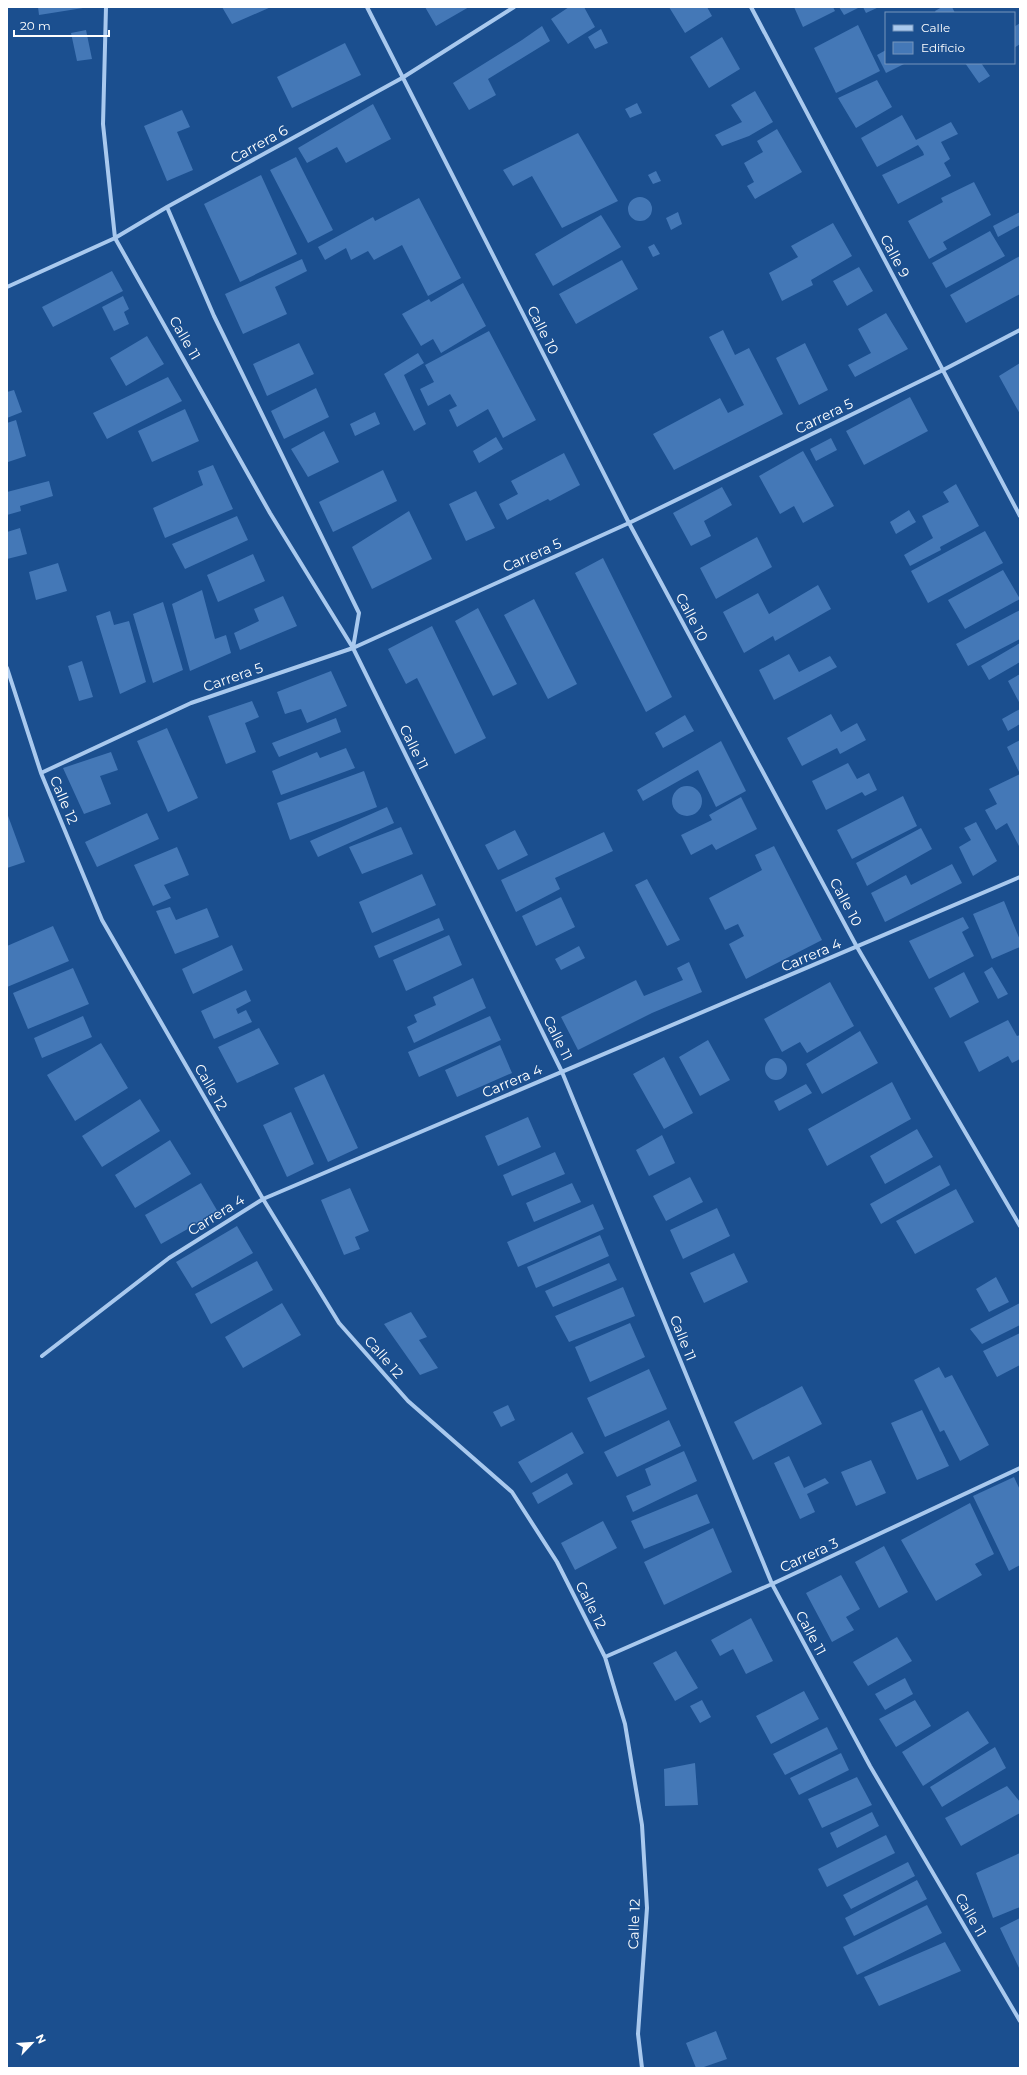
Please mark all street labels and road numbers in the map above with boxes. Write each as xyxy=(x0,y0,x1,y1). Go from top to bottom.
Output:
street label: Carrera 6 xyxy=(227,121,291,167)
street label: Calle 9 xyxy=(876,231,914,281)
street label: Calle 10 xyxy=(523,303,563,357)
street label: Calle 11 xyxy=(165,313,205,363)
street label: Carrera 5 xyxy=(792,394,856,438)
street label: Carrera 5 xyxy=(500,534,564,576)
street label: Calle 10 xyxy=(672,590,712,644)
street label: Carrera 5 xyxy=(201,658,265,696)
street label: Calle 11 xyxy=(395,722,433,772)
street label: Calle 12 xyxy=(46,773,82,827)
street label: Calle 10 xyxy=(826,875,866,929)
street label: Carrera 4 xyxy=(778,934,845,976)
street label: Calle 11 xyxy=(539,1013,577,1063)
street label: Carrera 4 xyxy=(479,1060,546,1102)
street label: Calle 12 xyxy=(191,1061,232,1114)
street label: Carrera 4 xyxy=(184,1190,248,1240)
street label: Calle 11 xyxy=(666,1312,700,1364)
street label: Calle 12 xyxy=(361,1332,407,1382)
street label: Carrera 3 xyxy=(777,1534,841,1576)
street label: Calle 12 xyxy=(571,1578,611,1632)
street label: Calle 11 xyxy=(792,1608,830,1658)
street label: Calle 11 xyxy=(951,1890,991,1940)
street label: Calle 12 xyxy=(624,1898,644,1950)

